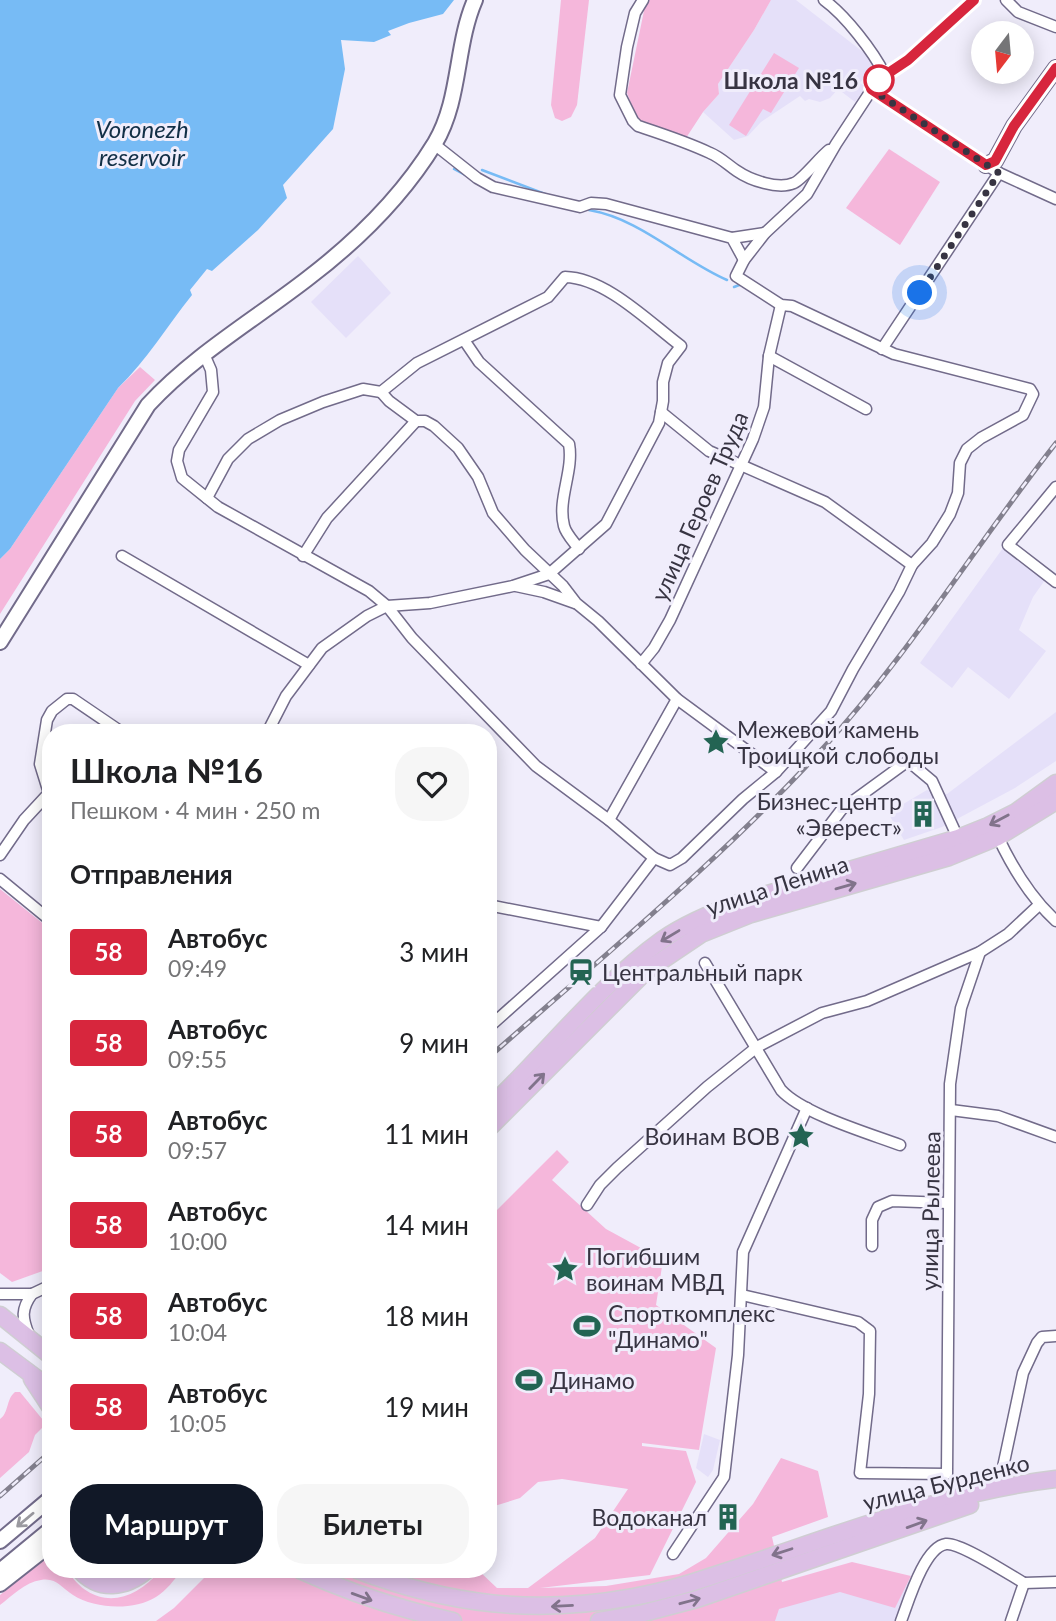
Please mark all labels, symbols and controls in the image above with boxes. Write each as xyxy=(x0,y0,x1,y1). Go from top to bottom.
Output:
north arrow xyxy=(971,21,1034,84)
map controls xyxy=(971,21,1034,84)
marker: Школа №16 xyxy=(864,65,894,95)
place label: Школа №16 xyxy=(723,66,858,94)
water label: Voronezh reservoir xyxy=(95,114,189,171)
your location xyxy=(902,275,937,310)
street label: улица Героев Труда xyxy=(645,407,753,605)
place label: Межевой камень Троицкой слободы xyxy=(737,715,939,769)
place icon: Межевой камень Троицкой слободы xyxy=(701,727,731,757)
button: heart xyxy=(395,747,469,821)
text: Школа №16 xyxy=(70,750,263,790)
place label: Бизнес-центр «Эверест» xyxy=(757,787,902,841)
text: Пешком · 4 мин · 250 m xyxy=(70,796,320,824)
building icon: Бизнес-центр «Эверест» xyxy=(908,799,938,829)
one-way arrow xyxy=(989,814,1010,828)
street label: улица Ленина xyxy=(702,849,852,921)
text: Отправления xyxy=(70,858,233,890)
one-way arrow xyxy=(835,879,857,892)
text: Автобус xyxy=(168,922,267,954)
one-way arrow xyxy=(660,929,680,943)
text: 3 мин xyxy=(399,936,469,968)
text: 58 xyxy=(95,937,122,966)
text: 09:49 xyxy=(168,954,227,982)
station icon: Центральный парк xyxy=(566,957,596,987)
place label: Центральный парк xyxy=(602,958,803,986)
text: Автобус xyxy=(168,1013,267,1045)
text: 9 мин xyxy=(399,1027,469,1059)
text: 58 xyxy=(95,1028,122,1057)
text: 09:55 xyxy=(168,1045,227,1073)
one-way arrow xyxy=(528,1073,545,1090)
text: Автобус xyxy=(168,1104,267,1136)
text: 11 мин xyxy=(384,1118,469,1150)
text: 58 xyxy=(95,1119,122,1148)
place icon: Воинам ВОВ xyxy=(786,1121,816,1151)
place label: Воинам ВОВ xyxy=(644,1122,780,1150)
street label: улица Рылеева xyxy=(915,1131,945,1291)
text: 09:57 xyxy=(168,1136,227,1164)
text: Автобус xyxy=(168,1195,267,1227)
text: 14 мин xyxy=(384,1209,469,1241)
text: 58 xyxy=(95,1210,122,1239)
text: 10:00 xyxy=(168,1227,227,1255)
place label: Погибшим воинам МВД xyxy=(586,1242,724,1296)
place icon: Погибшим воинам МВД xyxy=(550,1254,580,1284)
text: Автобус xyxy=(168,1286,267,1318)
place label: Спорткомплекс "Динамо" xyxy=(608,1299,775,1353)
text: 18 мин xyxy=(384,1300,469,1332)
text: 58 xyxy=(95,1301,122,1330)
sports icon: Спорткомплекс "Динамо" xyxy=(572,1311,602,1341)
text: 10:04 xyxy=(168,1318,227,1346)
sports icon: Динамо xyxy=(514,1365,544,1395)
place label: Динамо xyxy=(550,1366,635,1394)
text: Автобус xyxy=(168,1377,267,1409)
text: 19 мин xyxy=(384,1391,469,1423)
text: 58 xyxy=(95,1392,122,1421)
text: 10:05 xyxy=(168,1409,227,1437)
street label: улица Бурденко xyxy=(860,1448,1032,1516)
button: Маршрут xyxy=(70,1484,263,1564)
button: Билеты xyxy=(277,1484,469,1564)
building icon: Водоканал xyxy=(713,1502,743,1532)
place label: Водоканал xyxy=(591,1503,707,1531)
one-way arrow xyxy=(17,1512,35,1527)
one-way arrow xyxy=(905,1517,927,1529)
one-way arrow xyxy=(772,1547,794,1560)
one-way arrow xyxy=(351,1592,373,1604)
one-way arrow xyxy=(679,1594,701,1607)
one-way arrow xyxy=(551,1599,574,1612)

